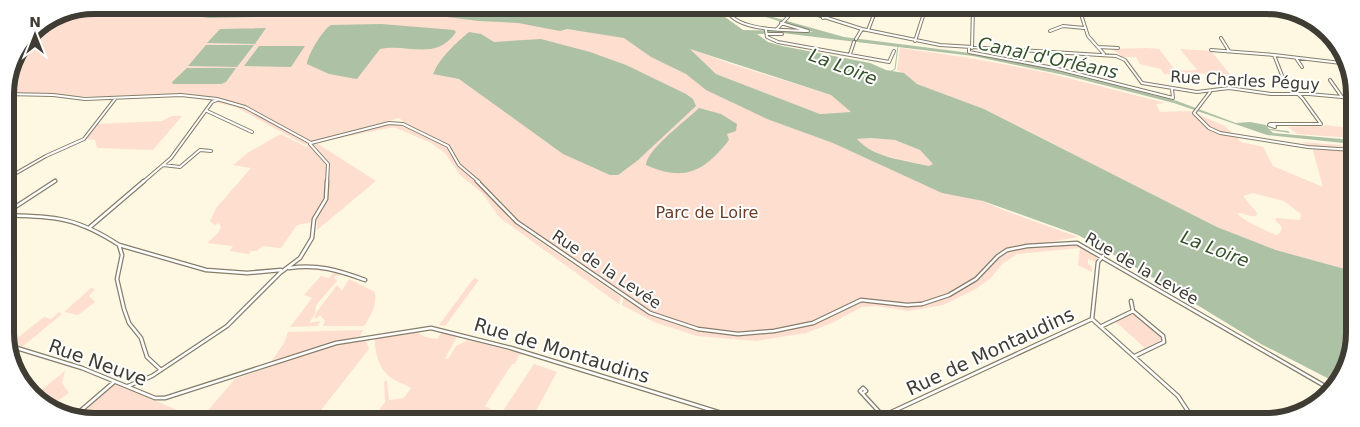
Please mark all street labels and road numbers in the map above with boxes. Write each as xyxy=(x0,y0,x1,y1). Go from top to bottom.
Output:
street label: Rue Charles Péguy xyxy=(1170,67,1320,94)
street label: Rue de la Levée xyxy=(549,226,665,313)
street label: Rue de la Levée xyxy=(1082,228,1202,309)
street label: Rue de Montaudins xyxy=(903,302,1077,400)
street label: Rue de Montaudins xyxy=(472,313,652,387)
street label: Rue Neuve xyxy=(46,334,150,390)

